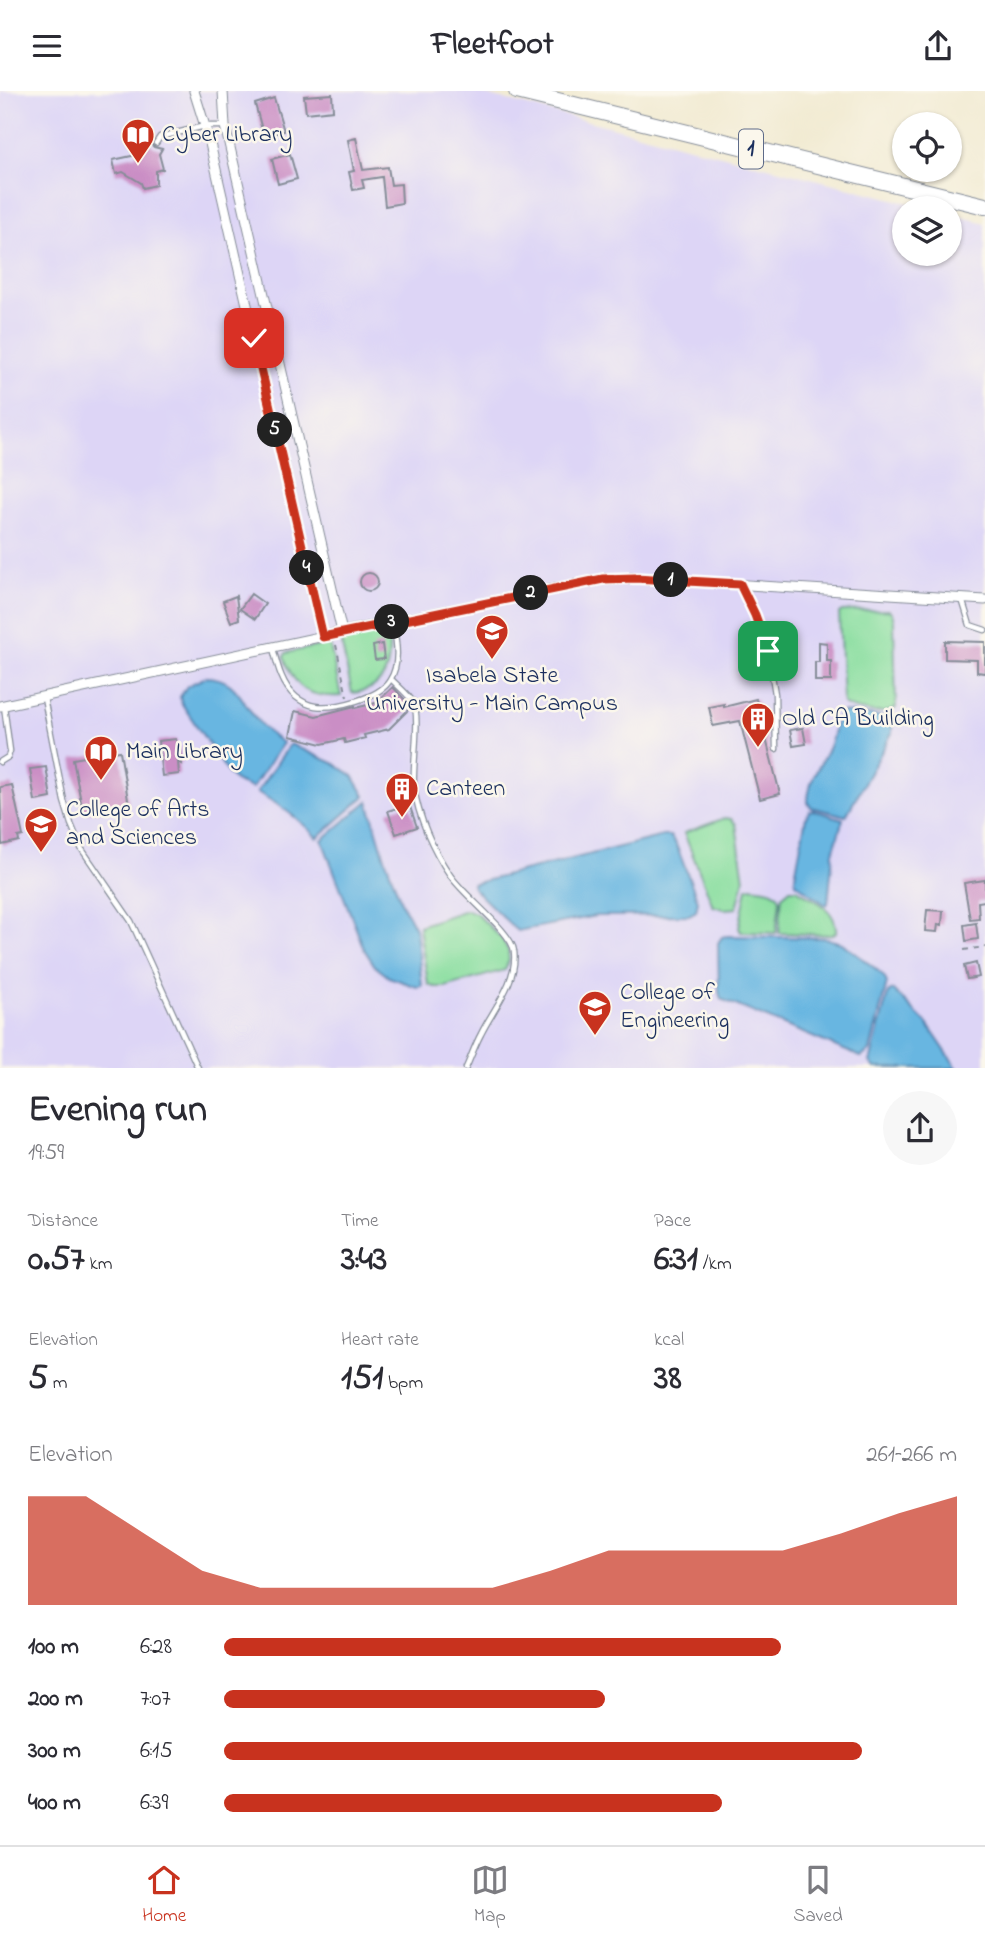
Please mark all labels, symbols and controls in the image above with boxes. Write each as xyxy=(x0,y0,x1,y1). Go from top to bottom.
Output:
text: Fleetfoot xyxy=(431,22,554,69)
icon: menu xyxy=(28,27,66,65)
icon: share xyxy=(919,27,957,65)
map controls xyxy=(892,112,962,266)
button: locate xyxy=(892,112,962,182)
library icon: Cyber Library xyxy=(119,116,157,165)
place label: Cyber Library xyxy=(162,118,292,154)
road number: 1 xyxy=(739,130,763,169)
button: layers xyxy=(892,196,962,266)
pin xyxy=(224,308,284,368)
icon: check xyxy=(235,319,273,357)
pin: 5 xyxy=(258,413,292,447)
text: 5 xyxy=(269,416,280,443)
pin: 4 xyxy=(290,551,324,585)
text: 4 xyxy=(303,554,310,581)
pin: 1 xyxy=(654,563,688,597)
text: 1 xyxy=(667,566,674,593)
pin: 2 xyxy=(514,575,548,611)
text: 2 xyxy=(526,579,535,606)
pin: 3 xyxy=(374,605,410,639)
text: 3 xyxy=(388,608,395,635)
school or university icon: Isabela State University - Main Campus xyxy=(473,612,511,661)
pin xyxy=(738,621,798,681)
icon: arrive xyxy=(749,632,787,670)
place label: Isabela State University - Main Campus xyxy=(366,659,618,723)
building icon: Old CA Building xyxy=(739,700,777,749)
place label: Old CA Building xyxy=(782,702,934,737)
library icon: Main Library xyxy=(82,733,120,782)
place label: Main Library xyxy=(126,735,243,771)
building icon: Canteen xyxy=(383,770,421,819)
place label: Canteen xyxy=(426,772,505,807)
place label: College of Arts and Sciences xyxy=(66,793,209,856)
school or university icon: College of Arts and Sciences xyxy=(22,805,60,854)
place label: College of Engineering xyxy=(620,976,729,1039)
school or university icon: College of Engineering xyxy=(576,988,614,1037)
text: Evening run xyxy=(28,1083,207,1139)
button: share xyxy=(883,1091,957,1165)
text: 19:59 xyxy=(28,1137,64,1170)
text: Distance xyxy=(28,1208,98,1235)
text: Time xyxy=(341,1208,379,1235)
text: Pace xyxy=(654,1208,691,1235)
text: 0.57 xyxy=(28,1235,85,1286)
text: 3:43 xyxy=(341,1235,387,1286)
text: 6:31 xyxy=(654,1235,698,1286)
text: km xyxy=(85,1251,113,1278)
text: /km xyxy=(698,1251,732,1278)
text: Elevation xyxy=(28,1327,98,1354)
text: Heart rate xyxy=(341,1327,419,1354)
text: kcal xyxy=(654,1327,684,1354)
text: 5 xyxy=(28,1354,48,1405)
text: 151 xyxy=(341,1354,383,1405)
text: 38 xyxy=(654,1354,682,1405)
text: m xyxy=(48,1370,68,1397)
text: bpm xyxy=(383,1370,423,1397)
text: Elevation xyxy=(28,1439,113,1472)
text: 261–266 m xyxy=(866,1439,957,1472)
text: 100 m xyxy=(28,1631,79,1664)
text: 6:28 xyxy=(140,1631,172,1664)
text: 200 m xyxy=(28,1683,83,1716)
text: 7:07 xyxy=(140,1683,171,1716)
text: 300 m xyxy=(28,1735,81,1768)
text: 6:15 xyxy=(140,1735,173,1768)
text: 400 m xyxy=(28,1787,81,1820)
text: 6:39 xyxy=(140,1787,169,1820)
tab: Home xyxy=(142,1861,186,1930)
tab: Map xyxy=(471,1861,509,1930)
tab: Saved xyxy=(793,1861,843,1930)

